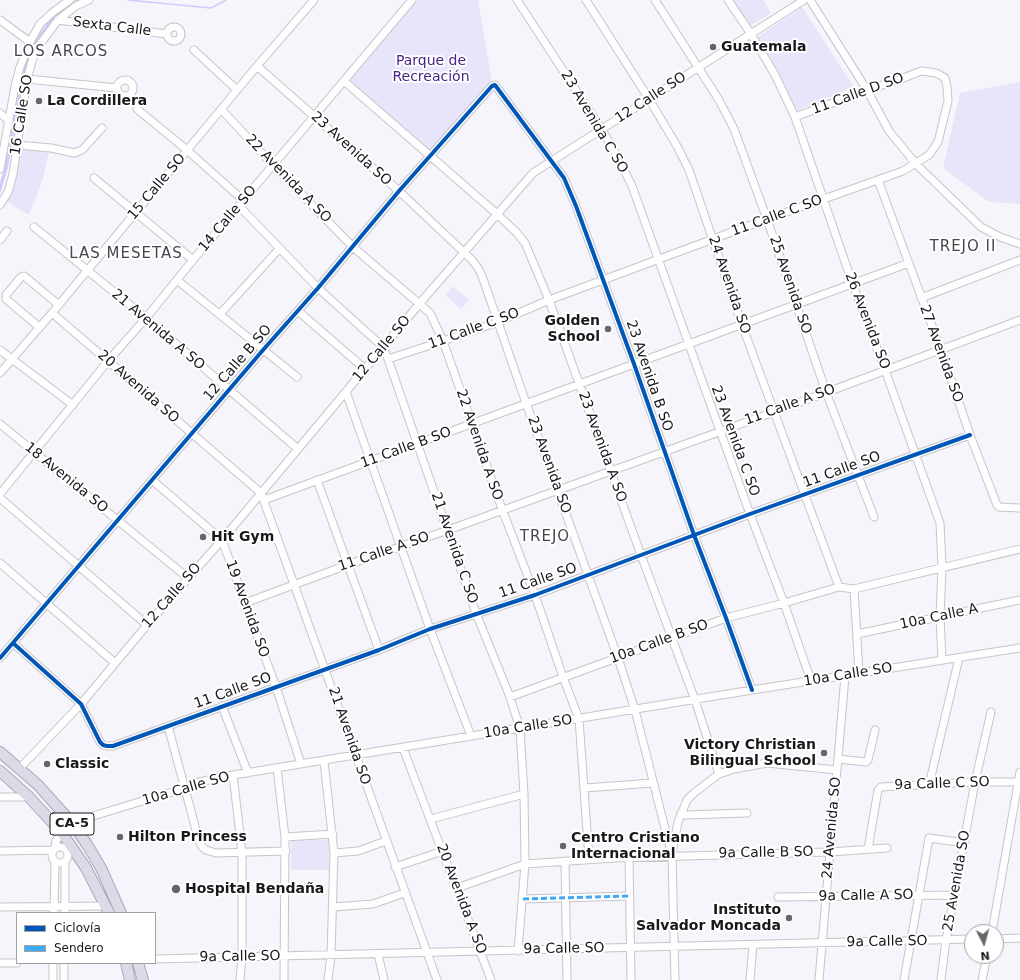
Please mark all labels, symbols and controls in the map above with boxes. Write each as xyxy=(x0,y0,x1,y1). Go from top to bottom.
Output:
street label: Sexta Calle xyxy=(72,14,152,40)
place label: Guatemala xyxy=(721,39,806,55)
marker: Guatemala xyxy=(708,42,718,52)
district label: LOS ARCOS xyxy=(14,43,108,61)
park label: Parque de Recreación xyxy=(392,53,470,86)
street label: 23 Avenida C SO xyxy=(557,68,631,176)
street label: 12 Calle SO xyxy=(612,69,690,127)
street label: 11 Calle D SO xyxy=(810,70,906,118)
street label: 16 Calle SO xyxy=(7,74,37,156)
place label: La Cordillera xyxy=(47,93,147,109)
marker: La Cordillera xyxy=(34,96,44,106)
street label: 23 Avenida SO xyxy=(307,108,395,190)
street label: 22 Avenida A SO xyxy=(241,131,335,227)
street label: 15 Calle SO xyxy=(124,150,190,224)
street label: 14 Calle SO xyxy=(195,182,261,256)
street label: 11 Calle C SO xyxy=(729,192,825,240)
street label: 24 Avenida SO xyxy=(704,234,754,336)
street label: 25 Avenida SO xyxy=(765,234,815,336)
district label: TREJO II xyxy=(930,238,996,256)
district label: LAS MESETAS xyxy=(69,245,183,263)
street label: 26 Avenida SO xyxy=(841,270,893,372)
street label: 21 Avenida A SO xyxy=(108,286,208,374)
street label: 27 Avenida SO xyxy=(916,303,966,405)
street label: 11 Calle C SO xyxy=(426,305,522,353)
street label: 12 Calle SO xyxy=(349,312,415,386)
place label: Golden School xyxy=(545,313,600,346)
street label: 23 Avenida B SO xyxy=(622,318,676,434)
street label: 12 Calle B SO xyxy=(200,321,276,405)
marker: Golden School xyxy=(603,324,613,334)
street label: 20 Avenida SO xyxy=(94,347,182,427)
street label: 11 Calle A SO xyxy=(742,381,838,429)
street label: 23 Avenida C SO xyxy=(707,383,763,499)
street label: 22 Avenida A SO xyxy=(452,387,506,503)
street label: 23 Avenida A SO xyxy=(574,389,630,505)
street label: 23 Avenida SO xyxy=(524,414,574,516)
street label: 11 Calle B SO xyxy=(358,424,454,472)
street label: 18 Avenida SO xyxy=(21,439,111,517)
street label: 11 Calle SO xyxy=(801,448,883,492)
street label: 21 Avenida C SO xyxy=(427,490,481,606)
district label: TREJO xyxy=(520,528,570,546)
place label: Hit Gym xyxy=(211,529,274,545)
street label: 11 Calle A SO xyxy=(336,529,432,575)
marker: Hit Gym xyxy=(198,532,208,542)
street label: 19 Avenida SO xyxy=(222,558,272,660)
street label: 12 Calle SO xyxy=(139,560,205,632)
street label: 11 Calle SO xyxy=(497,560,579,602)
street label: 10a Calle A xyxy=(898,601,980,633)
street label: 10a Calle B SO xyxy=(607,616,711,668)
street label: 10a Calle SO xyxy=(802,660,894,690)
street label: 11 Calle SO xyxy=(192,669,274,713)
street label: 21 Avenida SO xyxy=(324,685,374,787)
street label: 10a Calle SO xyxy=(482,712,574,742)
place label: Victory Christian Bilingual School xyxy=(684,737,816,770)
marker: Victory Christian Bilingual School xyxy=(819,748,829,758)
place label: Classic xyxy=(55,756,109,772)
marker: Classic xyxy=(42,759,52,769)
street label: 10a Calle SO xyxy=(140,769,232,809)
street label: 9a Calle C SO xyxy=(894,774,990,794)
street label: 24 Avenida SO xyxy=(819,776,845,880)
road number: CA-5 xyxy=(50,813,94,835)
place label: Hilton Princess xyxy=(128,829,247,845)
street label: 25 Avenida SO xyxy=(940,829,974,933)
place label: Centro Cristiano Internacional xyxy=(571,830,700,862)
marker: Hilton Princess xyxy=(115,832,125,842)
marker: Centro Cristiano Internacional xyxy=(558,841,568,851)
street label: 20 Avenida A SO xyxy=(432,842,490,956)
street label: 9a Calle B SO xyxy=(718,844,814,862)
place label: Hospital Bendaña xyxy=(185,881,324,897)
marker: Hospital Bendaña xyxy=(170,883,182,895)
street label: 9a Calle A SO xyxy=(818,887,914,905)
place label: Instituto Salvador Moncada xyxy=(636,902,781,934)
legend xyxy=(16,912,156,964)
marker: Instituto Salvador Moncada xyxy=(784,913,794,923)
text: Ciclovía xyxy=(54,921,101,935)
north arrow xyxy=(964,924,1004,964)
street label: 9a Calle SO xyxy=(846,933,928,951)
street label: 9a Calle SO xyxy=(523,940,605,958)
text: Sendero xyxy=(54,941,104,955)
street label: 9a Calle SO xyxy=(199,948,281,966)
text: N xyxy=(980,948,990,962)

